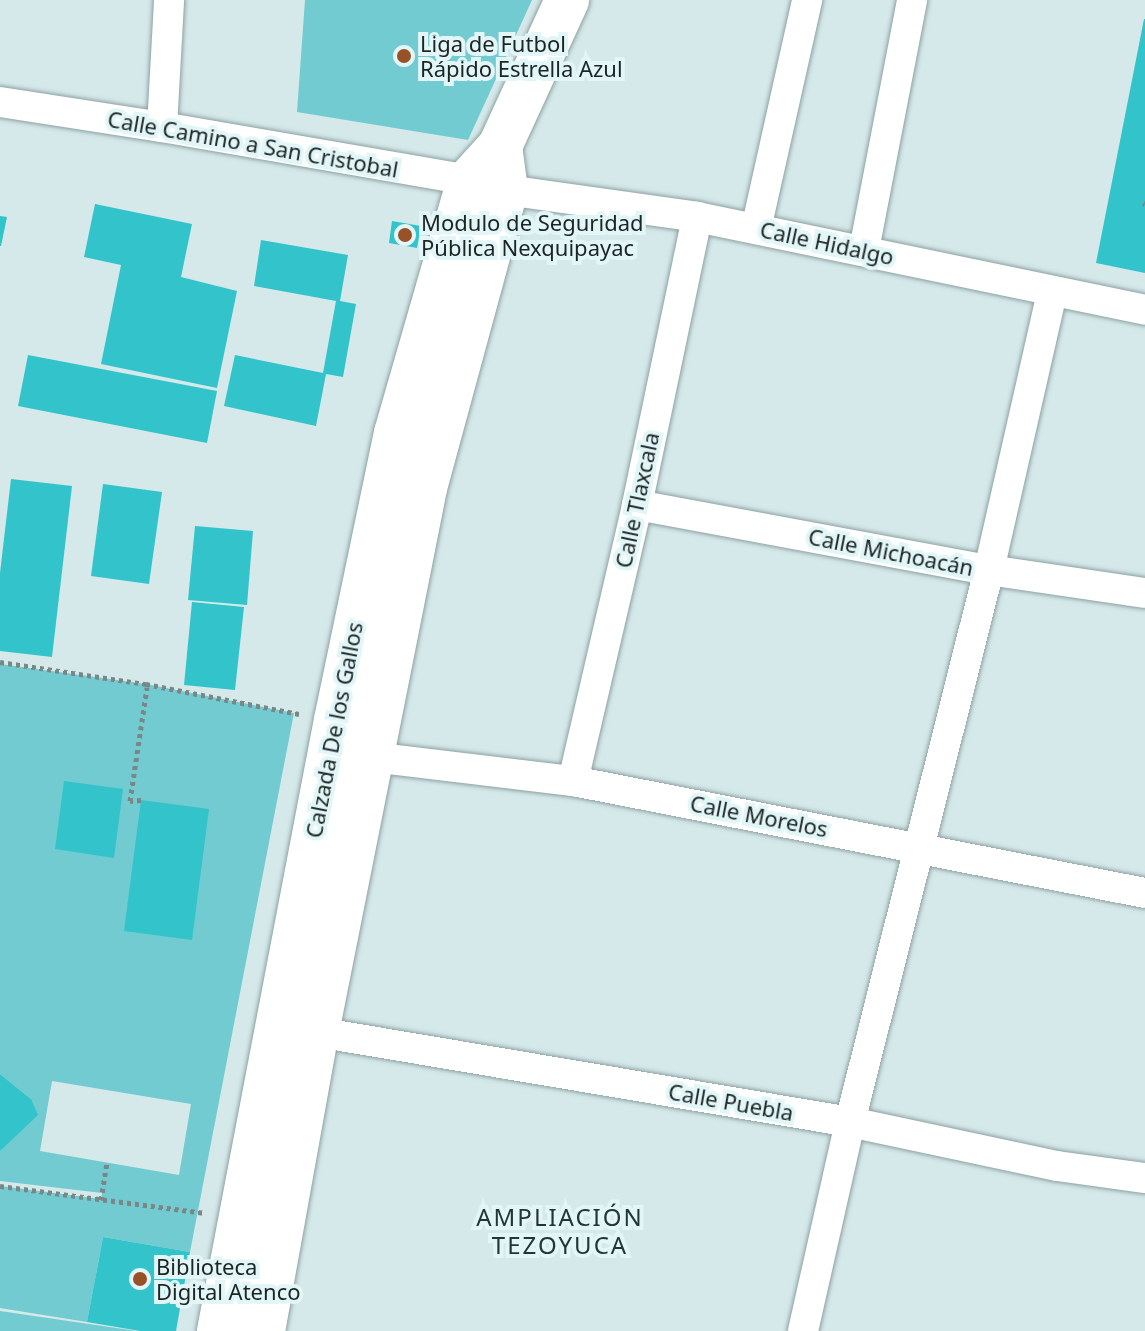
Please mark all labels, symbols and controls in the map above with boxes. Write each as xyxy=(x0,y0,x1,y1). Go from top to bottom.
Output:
place label: Liga de Futbol Rápido Estrella Azul xyxy=(420,30,623,82)
marker: Liga de Futbol Rápido Estrella Azul xyxy=(395,47,413,65)
street label: Calle Camino a San Cristobal xyxy=(106,105,400,183)
place label: Modulo de Seguridad Pública Nexquipayac xyxy=(421,209,644,260)
street label: Calle Hidalgo xyxy=(758,216,896,270)
marker: Modulo de Seguridad Pública Nexquipayac xyxy=(396,226,414,244)
street label: Calle Tlaxcala xyxy=(610,430,664,570)
street label: Calle Michoacán xyxy=(806,523,976,581)
street label: Calzada De los Gallos xyxy=(300,620,368,840)
street label: Calle Morelos xyxy=(688,790,830,842)
street label: Calle Puebla xyxy=(666,1078,796,1126)
district label: AMPLIACIÓN TEZOYUCA xyxy=(476,1203,644,1259)
place label: Biblioteca Digital Atenco xyxy=(156,1253,300,1304)
marker: Biblioteca Digital Atenco xyxy=(131,1270,149,1288)

